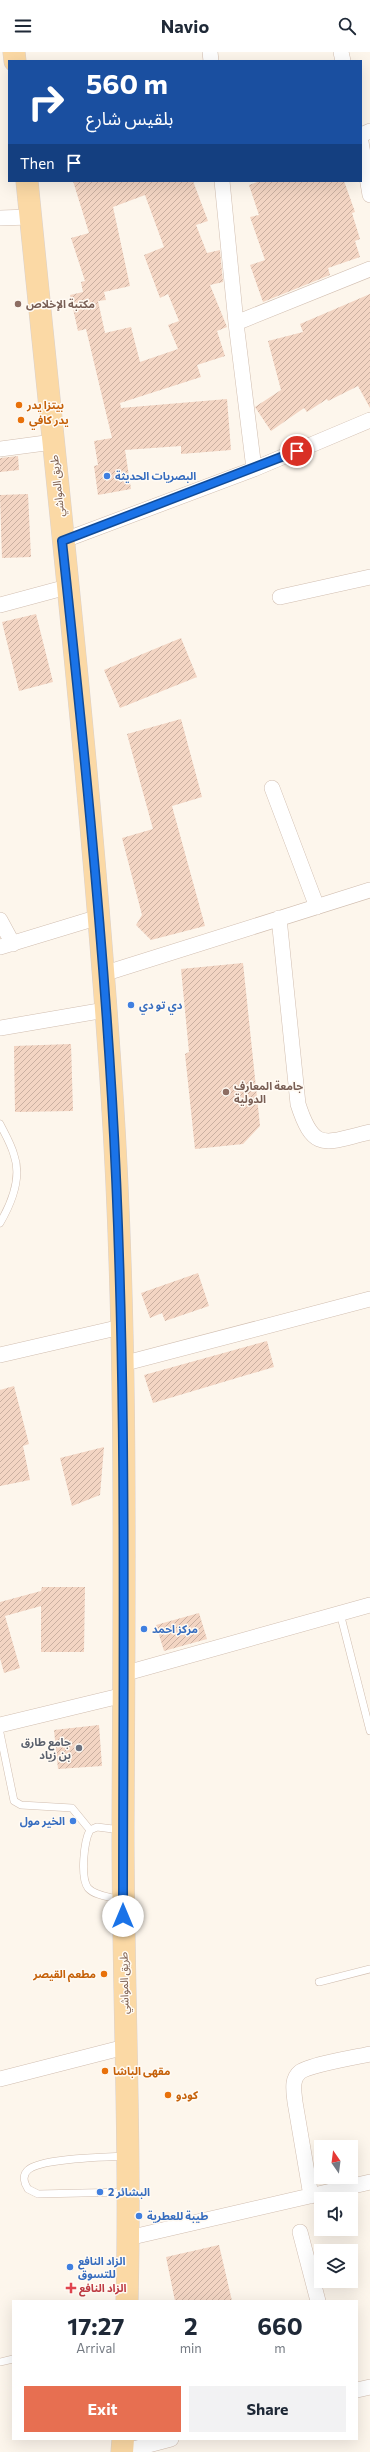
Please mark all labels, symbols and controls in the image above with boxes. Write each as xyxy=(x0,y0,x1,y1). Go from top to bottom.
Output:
icon: menu xyxy=(12,15,34,37)
text: Navio xyxy=(161,15,209,37)
icon: search xyxy=(336,15,358,37)
text: 560 m xyxy=(86,66,168,100)
icon: right xyxy=(20,76,72,128)
text: بلقيس شارع xyxy=(86,107,173,129)
icon: arrive xyxy=(63,152,85,174)
text: Then xyxy=(20,154,55,172)
place label: مكتبة الإخلاص xyxy=(26,297,95,311)
marker: مكتبة الإخلاص xyxy=(13,299,23,309)
place label: بيتزا يدر xyxy=(26,398,64,412)
marker: بيتزا يدر xyxy=(14,400,24,410)
place label: يدر كافي xyxy=(29,413,69,430)
marker: يدر كافي xyxy=(16,415,26,425)
pin xyxy=(280,434,314,468)
icon: arrive xyxy=(286,440,308,462)
street label: طريق المواشي xyxy=(47,454,70,518)
place label: البصريات الحديثة xyxy=(115,469,196,483)
marker: البصريات الحديثة xyxy=(102,471,112,481)
place label: دي تو دي xyxy=(139,998,183,1015)
marker: دي تو دي xyxy=(126,1000,136,1010)
place label: جامعة المعارف الدولية xyxy=(234,1079,303,1106)
marker: جامعة المعارف الدولية xyxy=(221,1087,231,1097)
place label: مركز احمد xyxy=(152,1622,198,1636)
marker: مركز احمد xyxy=(139,1624,149,1634)
place label: جامع طارق بن زياد xyxy=(21,1735,71,1762)
marker: جامع طارق بن زياد xyxy=(74,1743,84,1753)
place label: الخير مول xyxy=(20,1814,65,1828)
marker: الخير مول xyxy=(68,1816,78,1826)
position arrow xyxy=(102,1895,144,1937)
street label: طريق المواشي xyxy=(116,1952,134,2014)
place label: مطعم القيصر xyxy=(32,1967,96,1983)
marker: مطعم القيصر xyxy=(99,1969,109,1979)
place label: مقهى الباشا xyxy=(113,2064,170,2078)
marker: مقهى الباشا xyxy=(100,2066,110,2076)
place label: كودو xyxy=(176,2088,199,2102)
marker: كودو xyxy=(163,2090,173,2100)
north arrow xyxy=(314,2140,358,2184)
map controls xyxy=(314,2140,358,2288)
place label: البشائر 2 xyxy=(108,2185,150,2199)
marker: البشائر 2 xyxy=(95,2187,105,2197)
button: sound xyxy=(314,2192,358,2236)
place label: طيبة للعطرية xyxy=(147,2209,208,2223)
marker: طيبة للعطرية xyxy=(134,2211,144,2221)
button: layers xyxy=(314,2244,358,2288)
place label: الزاد النافع للتسوق xyxy=(78,2254,126,2281)
marker: الزاد النافع للتسوق xyxy=(65,2262,75,2272)
place label: الزاد النافع xyxy=(79,2281,127,2297)
marker: الزاد النافع xyxy=(66,2283,76,2293)
text: 17:27 xyxy=(67,2311,124,2340)
text: 2 xyxy=(184,2311,198,2340)
text: 660 xyxy=(257,2311,303,2340)
text: Arrival xyxy=(76,2340,116,2356)
text: min xyxy=(180,2340,202,2356)
text: m xyxy=(274,2340,286,2356)
button: Exit xyxy=(24,2386,181,2432)
button: Share xyxy=(189,2386,346,2432)

